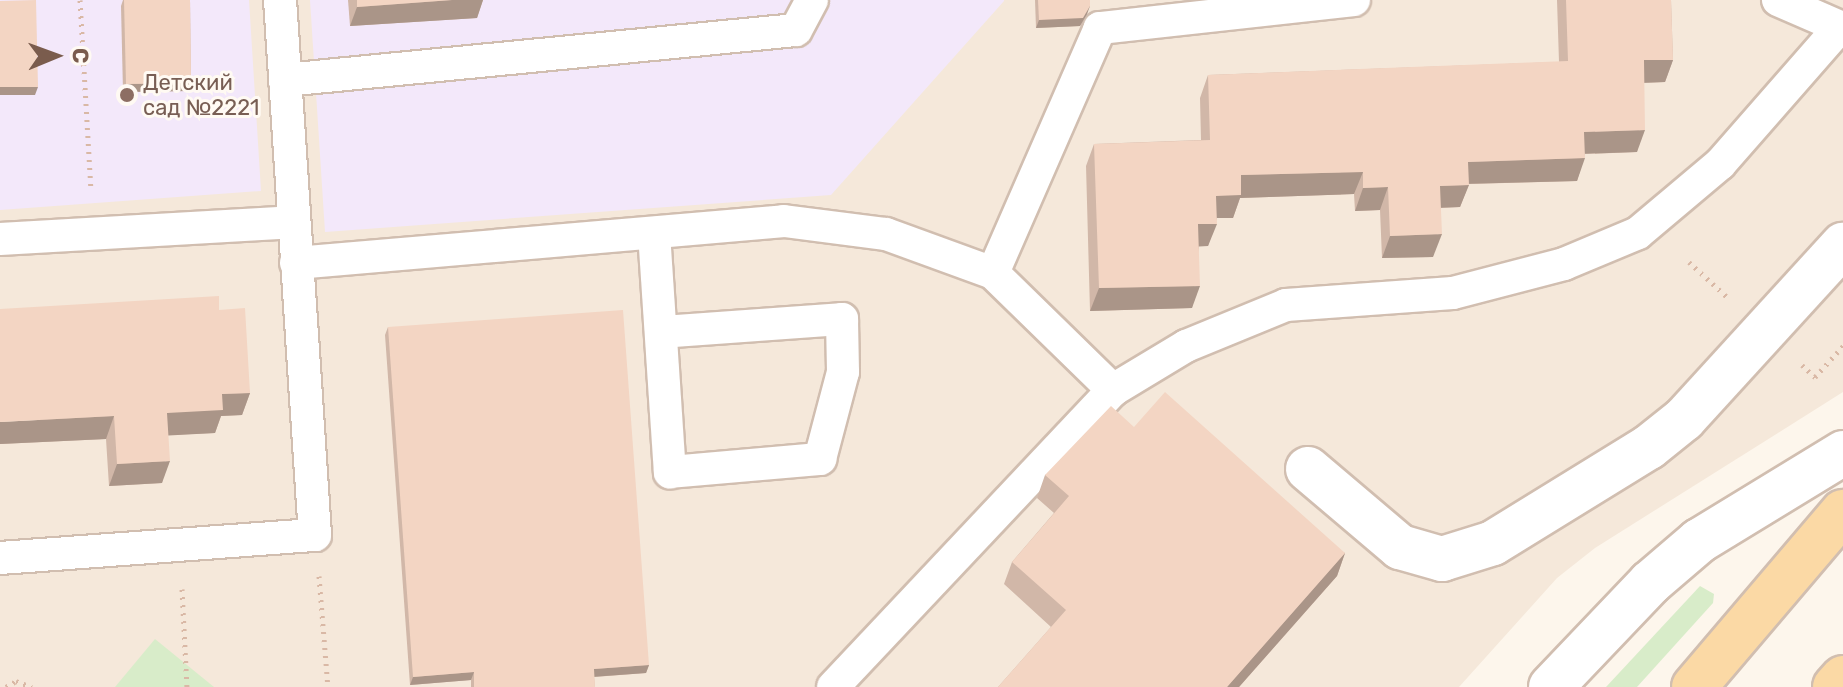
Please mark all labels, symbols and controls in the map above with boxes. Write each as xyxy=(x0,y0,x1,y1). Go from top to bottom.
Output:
north arrow xyxy=(16,16,96,96)
text: С xyxy=(67,48,94,64)
place label: Детский сад №2221 xyxy=(143,69,259,120)
marker: Детский сад №2221 xyxy=(118,86,136,104)

